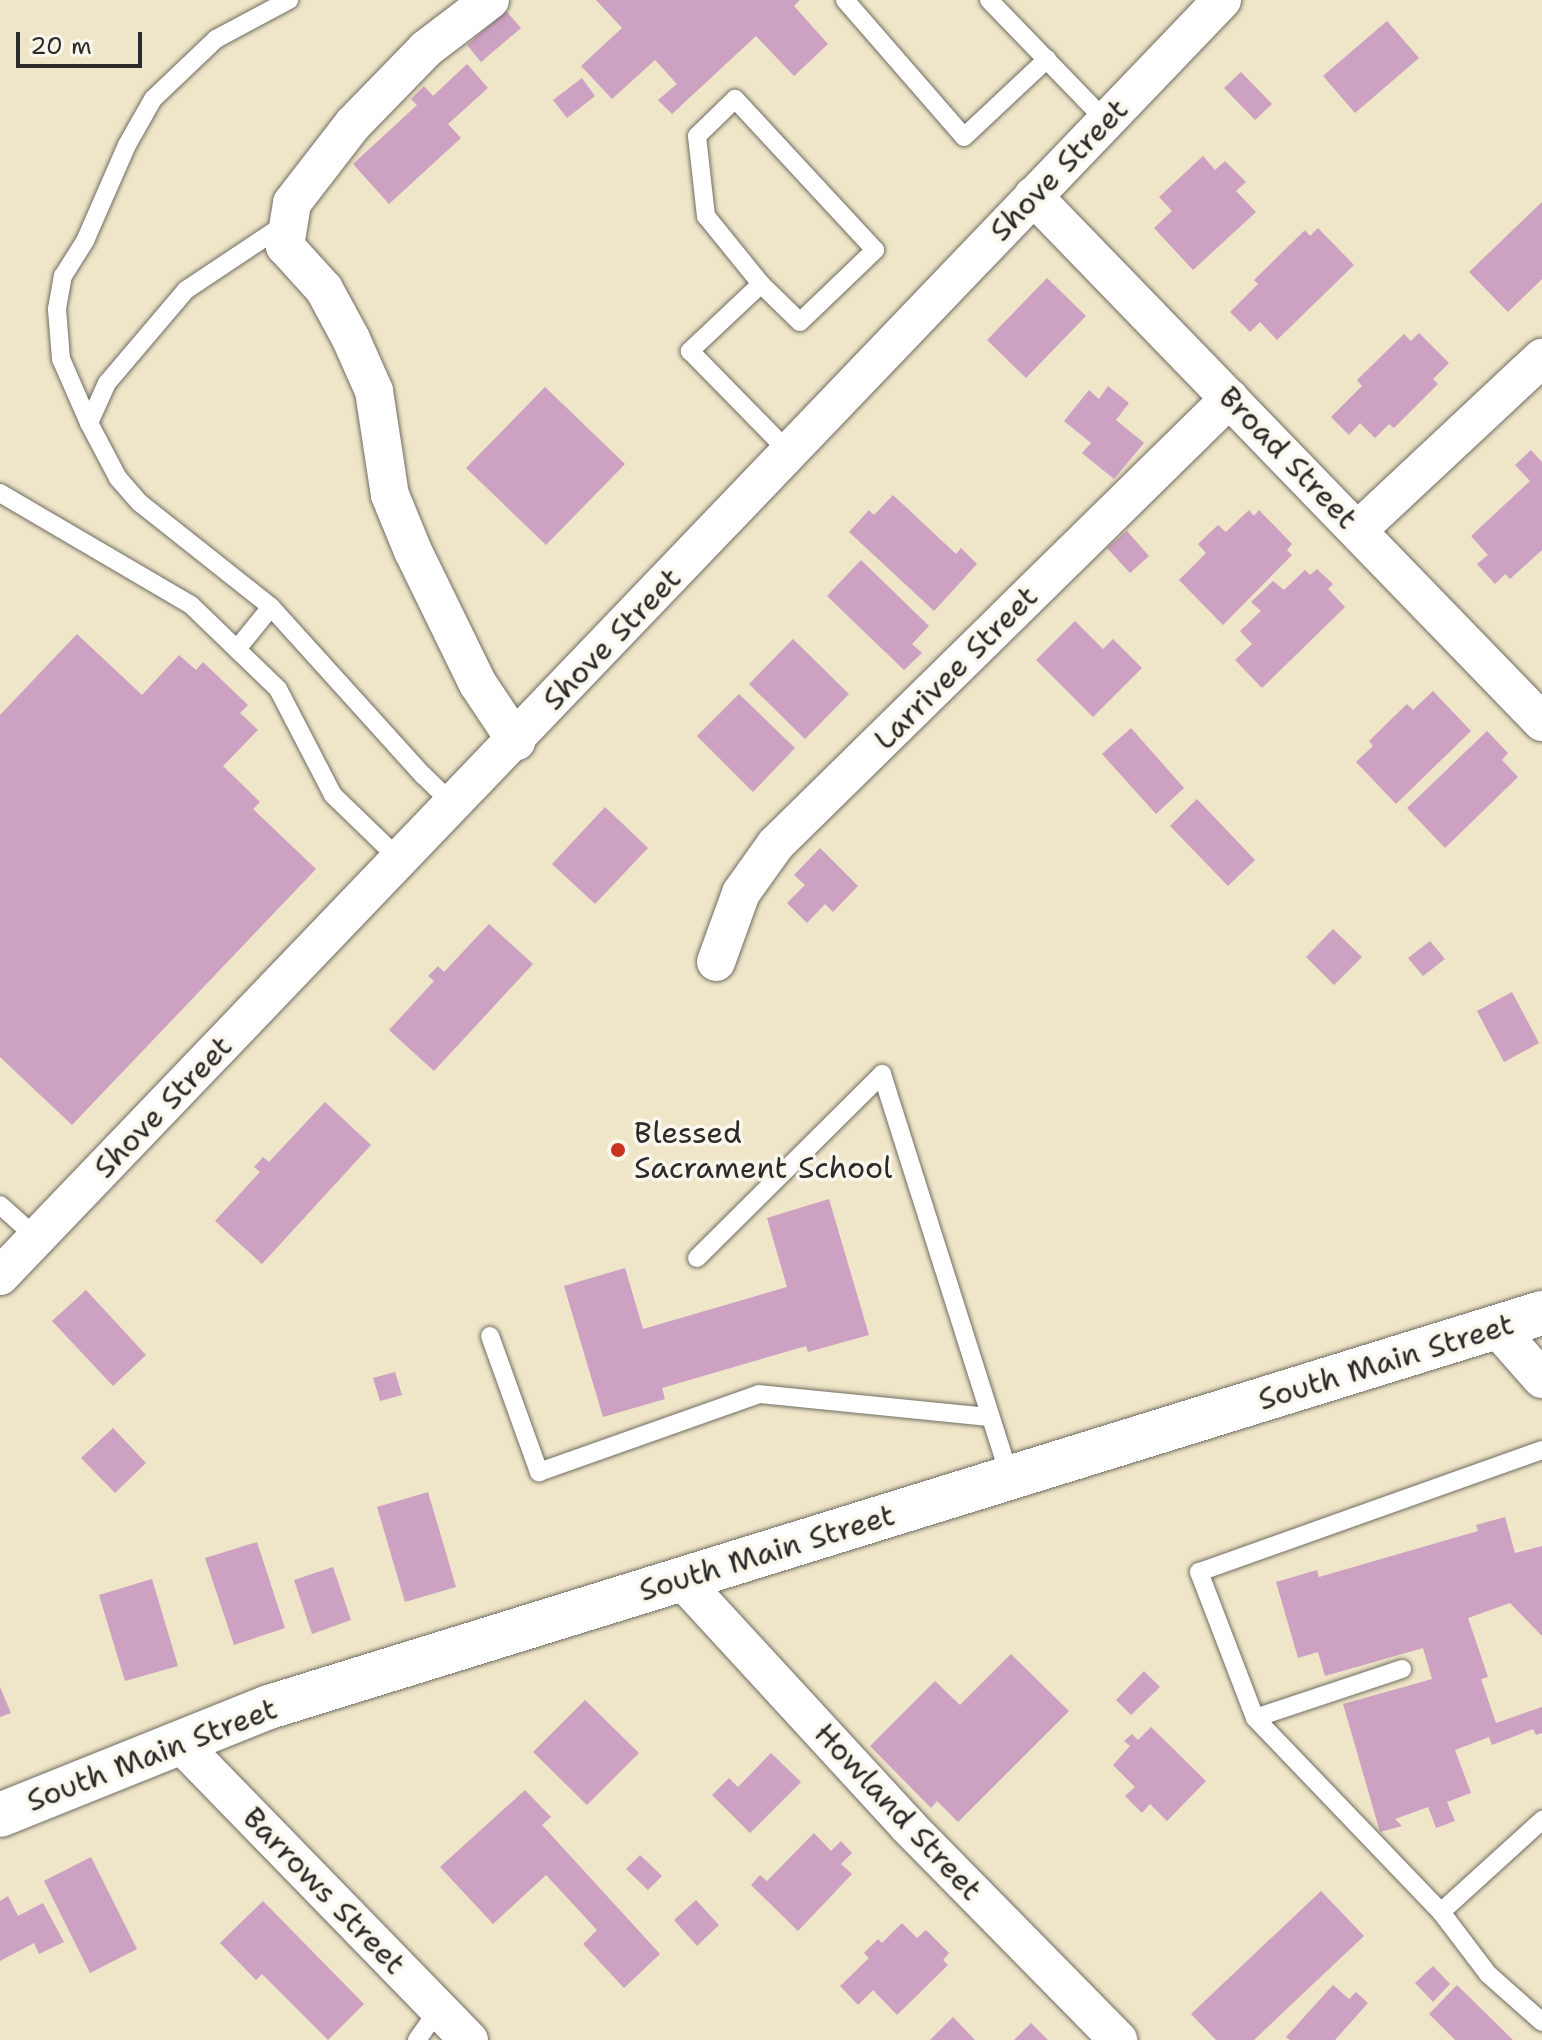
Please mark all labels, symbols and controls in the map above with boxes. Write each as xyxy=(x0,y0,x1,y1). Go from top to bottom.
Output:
scale bar xyxy=(20,16,146,66)
text: 20 m xyxy=(30,30,92,62)
street label: Shove Street xyxy=(982,91,1136,249)
street label: Broad Street xyxy=(1211,379,1365,537)
street label: Shove Street xyxy=(535,560,689,718)
street label: Larrivee Street xyxy=(867,579,1045,757)
street label: Shove Street xyxy=(86,1028,240,1186)
place label: Blessed Sacrament School xyxy=(634,1115,892,1186)
marker: Blessed Sacrament School xyxy=(609,1141,627,1159)
street label: South Main Street xyxy=(1254,1306,1518,1418)
street label: South Main Street xyxy=(635,1497,899,1609)
street label: South Main Street xyxy=(22,1691,282,1819)
street label: Howland Street xyxy=(807,1716,989,1908)
street label: Barrows Street xyxy=(235,1800,413,1982)

